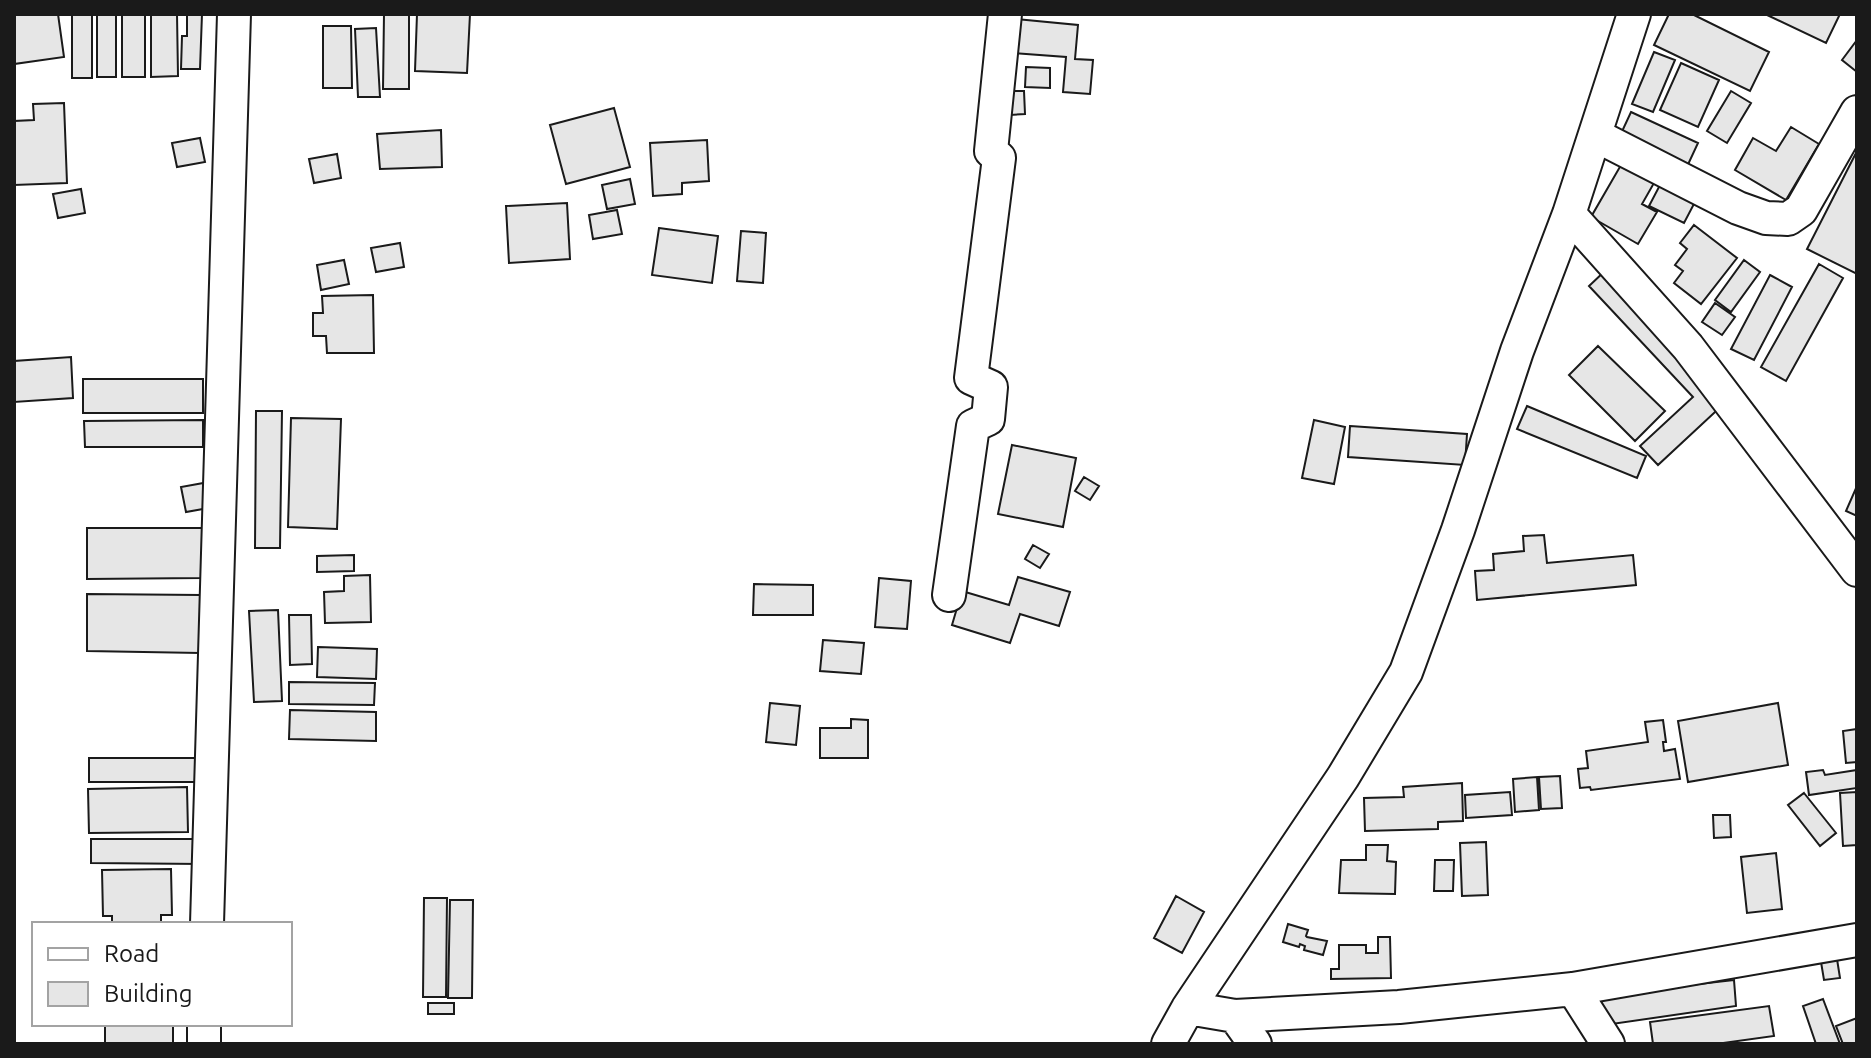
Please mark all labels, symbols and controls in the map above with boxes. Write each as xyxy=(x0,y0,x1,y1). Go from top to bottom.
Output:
legend xyxy=(32,922,292,1026)
text: Road xyxy=(104,940,159,967)
text: Building xyxy=(104,980,192,1007)

